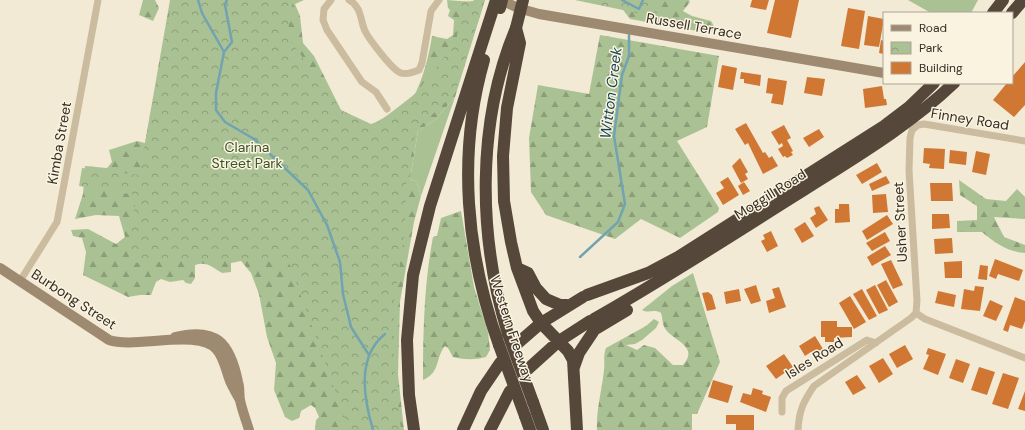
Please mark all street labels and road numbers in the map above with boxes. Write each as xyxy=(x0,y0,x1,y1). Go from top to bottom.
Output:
street label: Russell Terrace xyxy=(645,9,743,43)
street label: Kimba Street xyxy=(43,100,75,186)
street label: Finney Road xyxy=(930,104,1010,134)
street label: Moggill Road xyxy=(731,165,809,223)
street label: Usher Street xyxy=(889,181,911,263)
street label: Burbong Street xyxy=(28,265,120,333)
street label: Western Freeway xyxy=(486,273,538,385)
street label: Isles Road xyxy=(782,333,846,383)

